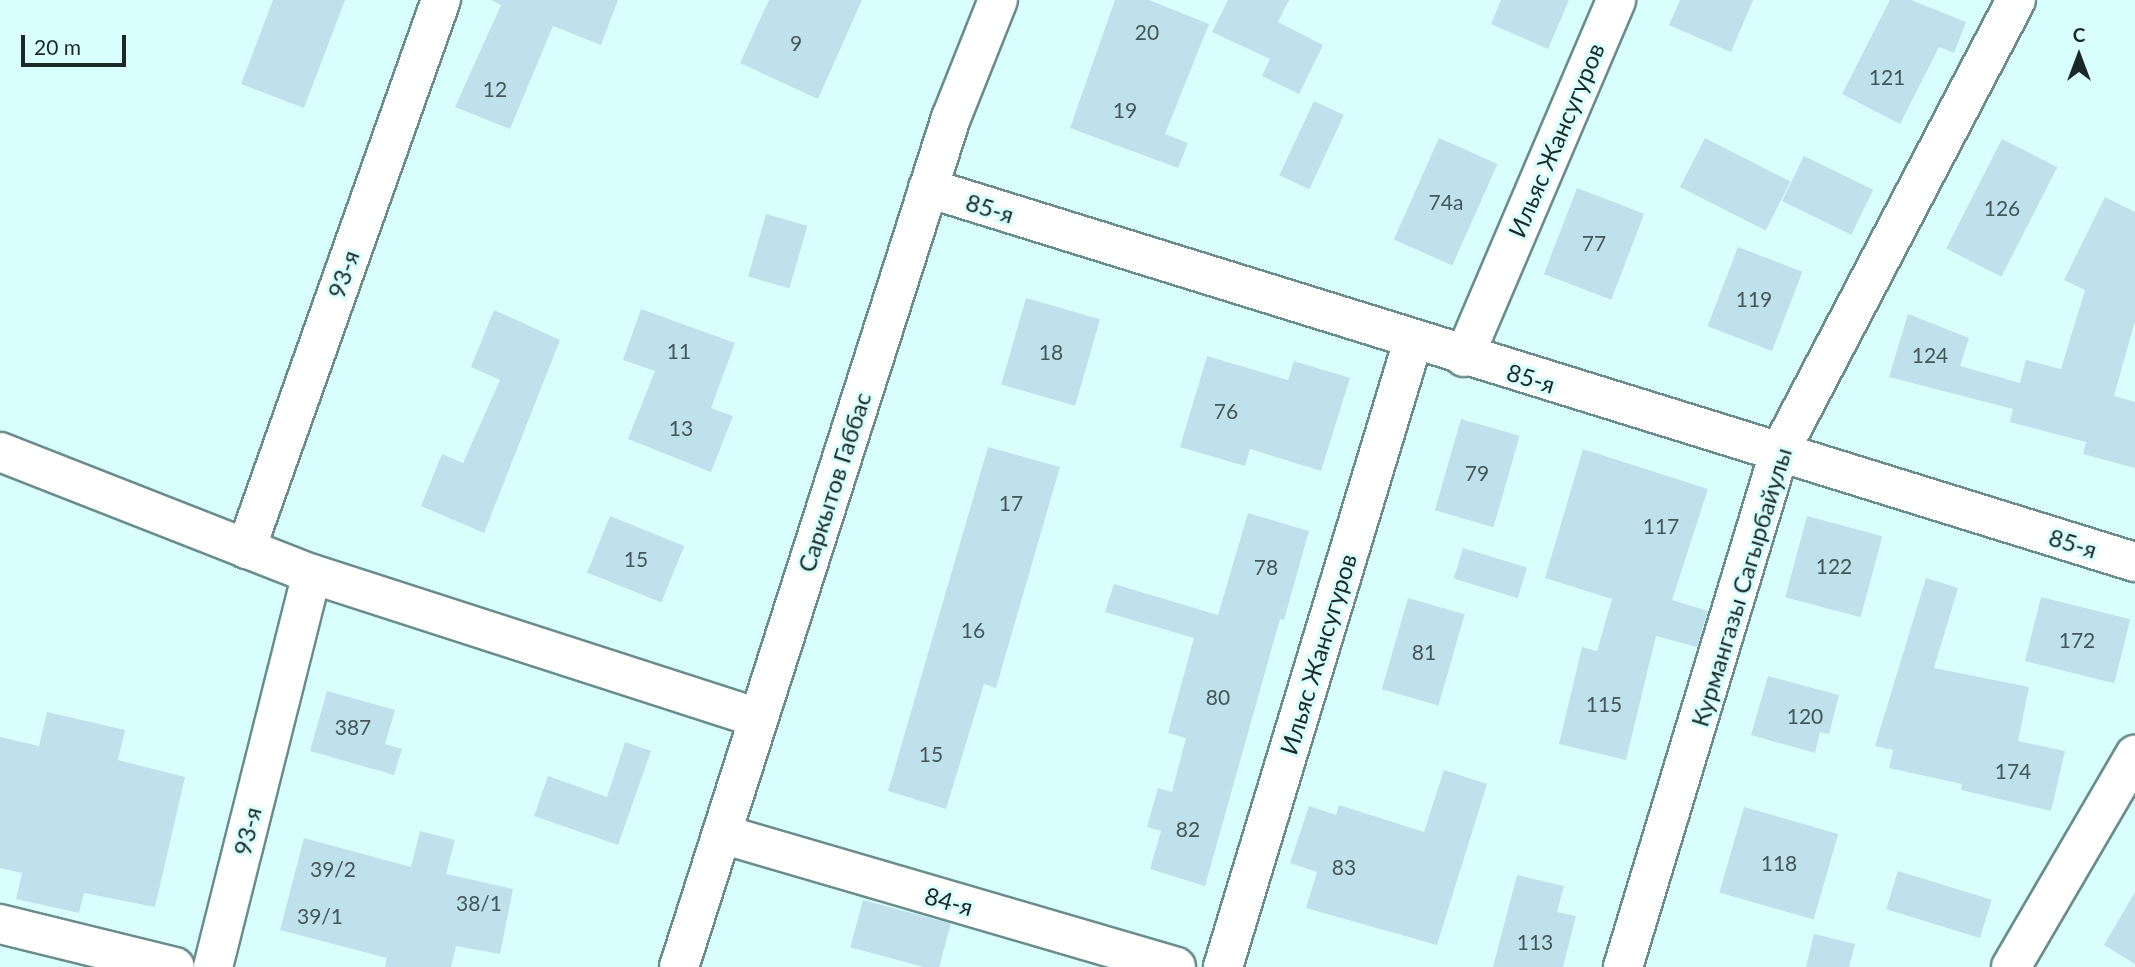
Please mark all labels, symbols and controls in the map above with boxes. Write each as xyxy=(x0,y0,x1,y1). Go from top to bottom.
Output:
house number: 20 xyxy=(1135,19,1159,45)
scale bar xyxy=(24,21,130,65)
north arrow xyxy=(2044,21,2114,91)
text: С xyxy=(2073,23,2085,46)
house number: 9 xyxy=(790,30,802,56)
text: 20 m xyxy=(34,34,81,59)
street label: Ильяс Жансугуров xyxy=(1502,39,1610,241)
house number: 121 xyxy=(1869,64,1905,90)
house number: 12 xyxy=(483,76,507,102)
house number: 19 xyxy=(1113,97,1137,123)
street label: 85-я xyxy=(963,187,1017,229)
house number: 74а xyxy=(1429,189,1463,215)
house number: 126 xyxy=(1984,195,2020,221)
house number: 77 xyxy=(1582,230,1606,256)
street label: 93-я xyxy=(321,246,365,302)
house number: 119 xyxy=(1736,286,1772,312)
house number: 11 xyxy=(667,338,691,364)
house number: 18 xyxy=(1039,339,1063,365)
house number: 124 xyxy=(1912,342,1948,368)
street label: 85-я xyxy=(1504,357,1558,399)
street label: Саркытов Габбас xyxy=(791,389,877,575)
house number: 76 xyxy=(1214,398,1238,424)
house number: 13 xyxy=(669,415,693,441)
street label: Курмангазы Сагырбайулы xyxy=(1685,444,1797,730)
house number: 79 xyxy=(1465,460,1489,486)
house number: 17 xyxy=(999,490,1023,516)
house number: 117 xyxy=(1643,513,1679,539)
street label: 85-я xyxy=(2046,522,2100,564)
house number: 15 xyxy=(624,546,648,572)
street label: Ильяс Жансугуров xyxy=(1274,550,1362,758)
house number: 122 xyxy=(1816,553,1852,579)
house number: 78 xyxy=(1254,554,1278,580)
house number: 16 xyxy=(961,617,985,643)
house number: 172 xyxy=(2059,627,2095,653)
house number: 81 xyxy=(1412,639,1436,665)
house number: 80 xyxy=(1206,684,1230,710)
house number: 115 xyxy=(1586,691,1622,717)
house number: 120 xyxy=(1787,703,1823,729)
house number: 387 xyxy=(335,714,371,740)
house number: 15 xyxy=(919,741,943,767)
house number: 174 xyxy=(1995,758,2031,784)
street label: 93-я xyxy=(227,804,267,858)
house number: 82 xyxy=(1176,816,1200,842)
house number: 118 xyxy=(1761,850,1797,876)
house number: 83 xyxy=(1332,854,1356,880)
house number: 39/2 xyxy=(310,856,356,882)
street label: 84-я xyxy=(922,880,976,922)
house number: 38/1 xyxy=(456,890,502,916)
house number: 39/1 xyxy=(297,903,343,929)
house number: 113 xyxy=(1517,929,1553,955)

